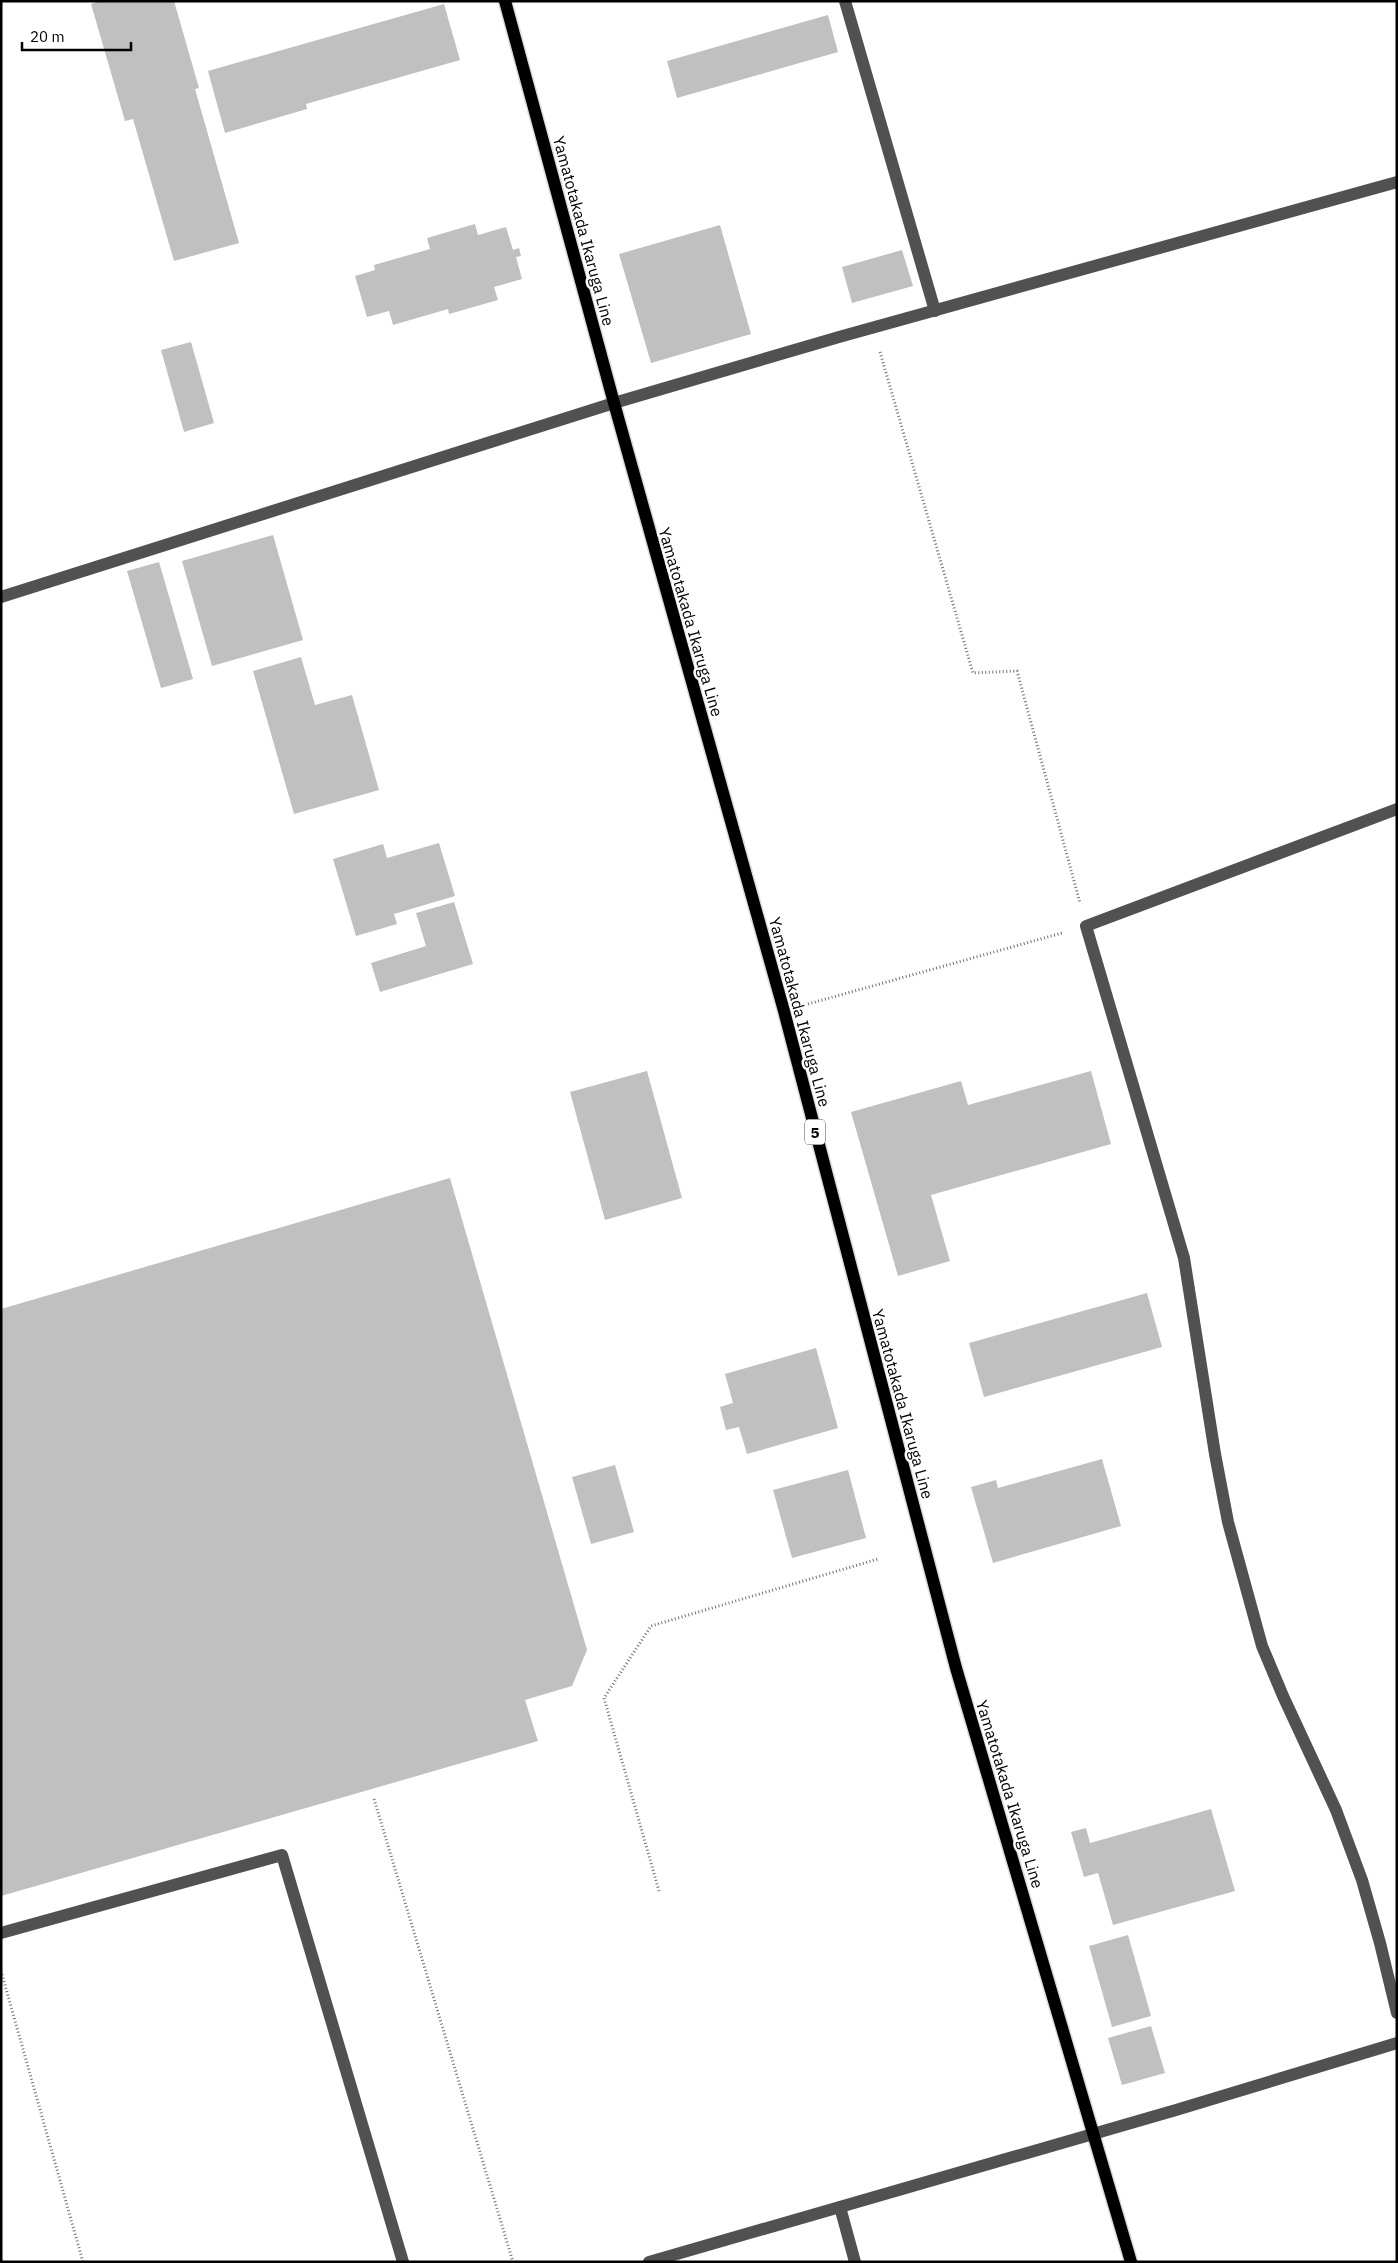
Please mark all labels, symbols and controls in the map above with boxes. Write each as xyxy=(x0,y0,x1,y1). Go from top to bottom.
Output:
scale bar xyxy=(22,20,131,52)
text: 20 m xyxy=(30,27,65,46)
street label: Yamatotakada Ikaruga Line xyxy=(549,134,619,328)
street label: Yamatotakada Ikaruga Line xyxy=(654,525,728,719)
street label: Yamatotakada Ikaruga Line xyxy=(765,915,835,1109)
road number: 5 xyxy=(805,1120,825,1144)
street label: Yamatotakada Ikaruga Line xyxy=(868,1307,938,1501)
street label: Yamatotakada Ikaruga Line xyxy=(972,1697,1048,1891)

